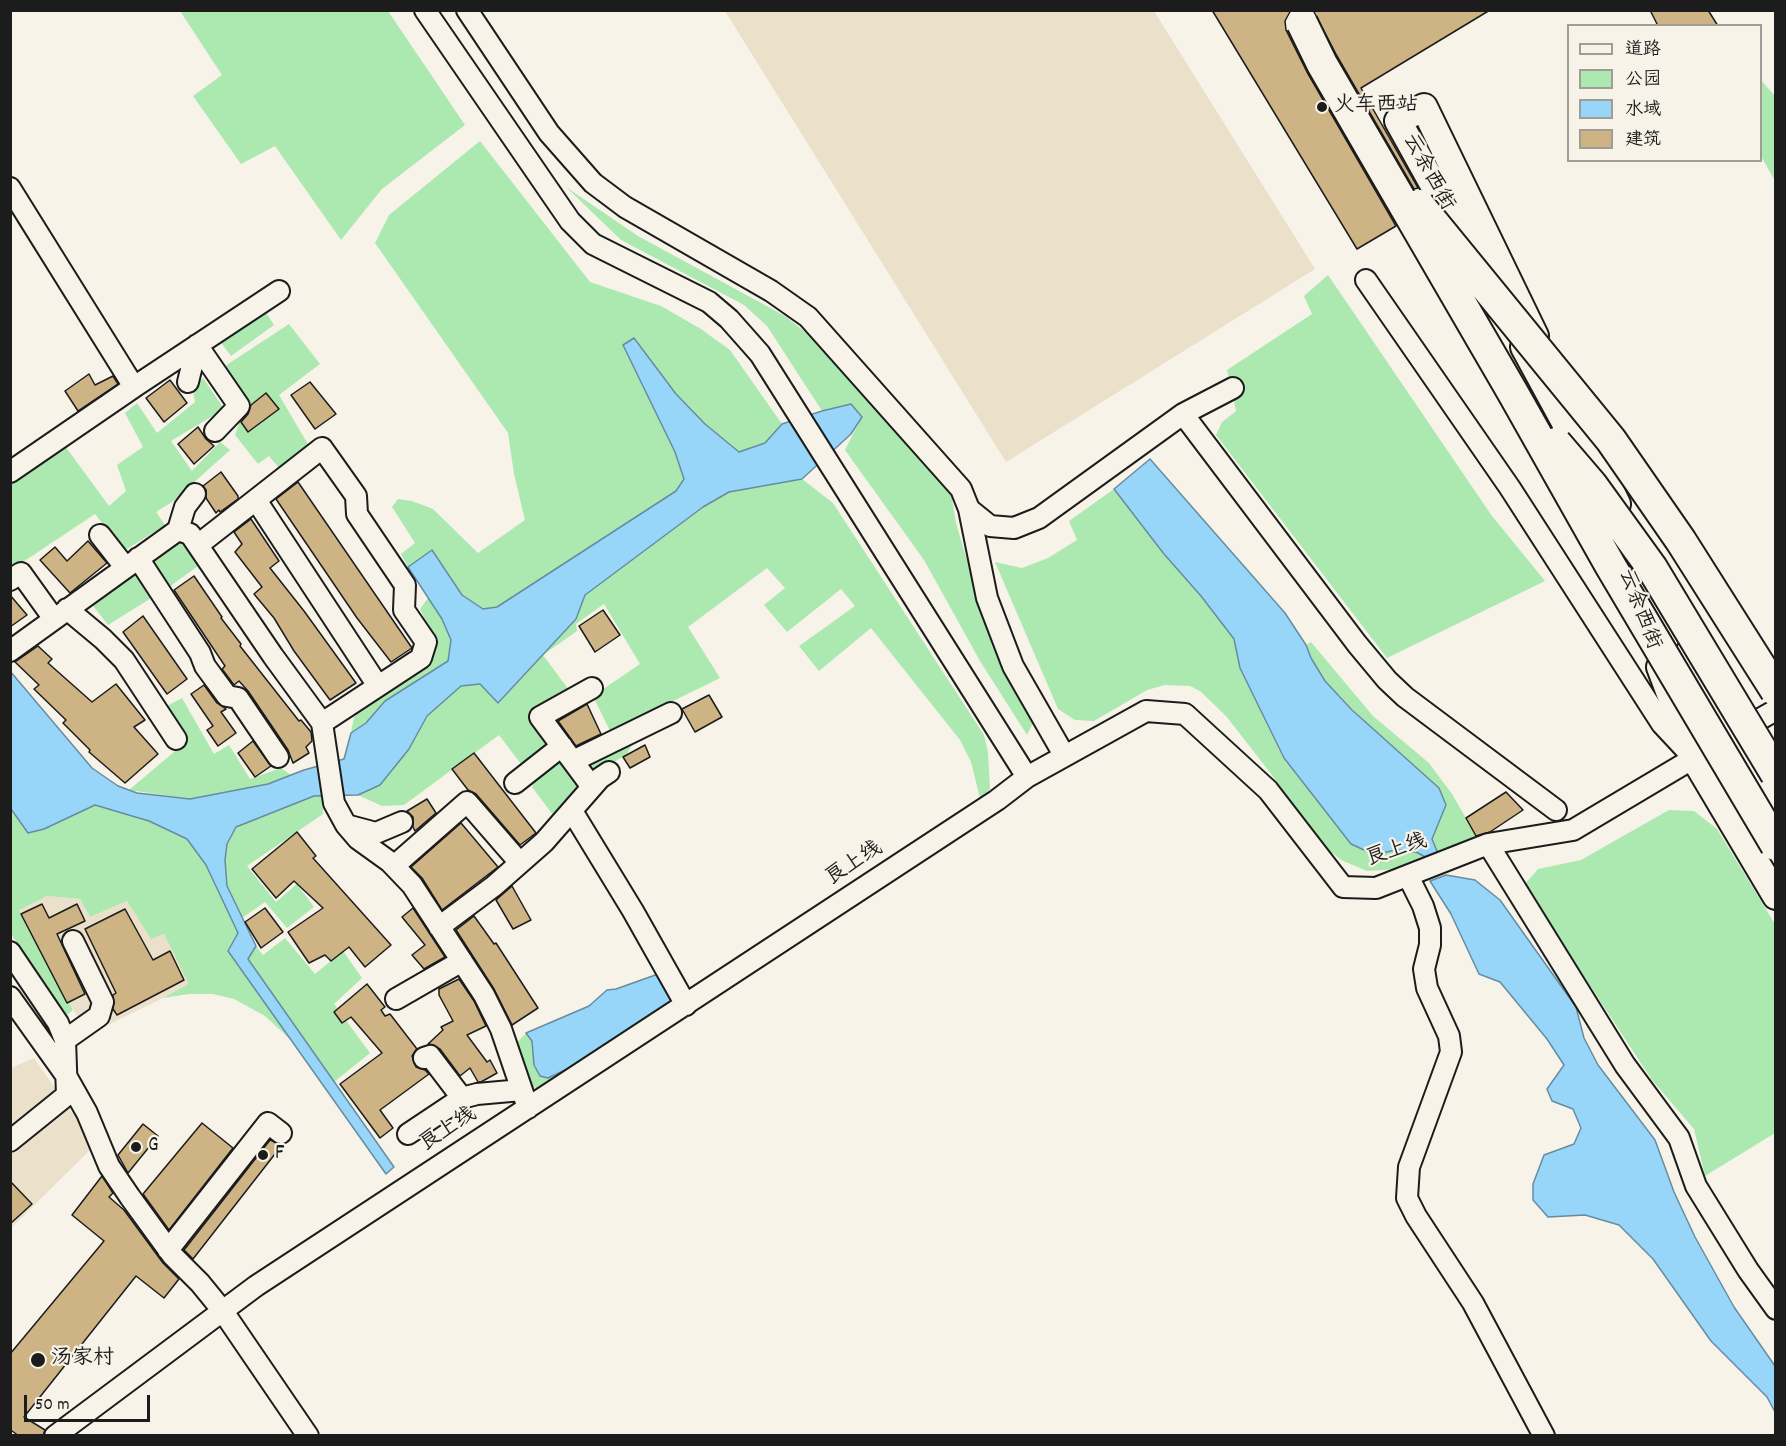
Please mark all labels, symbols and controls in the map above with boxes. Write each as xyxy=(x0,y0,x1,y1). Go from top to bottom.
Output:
legend xyxy=(1567,24,1762,162)
text: 道路 xyxy=(1625,38,1661,63)
text: 公园 xyxy=(1625,68,1661,93)
place label: 火车西站 xyxy=(1334,94,1418,120)
text: 水域 xyxy=(1625,98,1661,123)
marker: 火车西站 xyxy=(1315,100,1329,114)
text: 建筑 xyxy=(1625,128,1661,153)
street label: 云余西街 xyxy=(1396,130,1458,216)
street label: 云余西街 xyxy=(1611,566,1665,654)
street label: 良上线 xyxy=(1363,830,1431,874)
street label: 良上线 xyxy=(822,837,888,893)
street label: 良上线 xyxy=(416,1103,482,1159)
place label: G xyxy=(148,1134,159,1160)
marker: G xyxy=(129,1140,143,1154)
place label: F xyxy=(275,1142,284,1168)
marker: F xyxy=(256,1148,270,1162)
place label: 汤家村 xyxy=(51,1347,114,1373)
marker: 汤家村 xyxy=(29,1351,47,1369)
scale bar xyxy=(27,1383,153,1421)
text: 50 m xyxy=(35,1393,70,1418)

